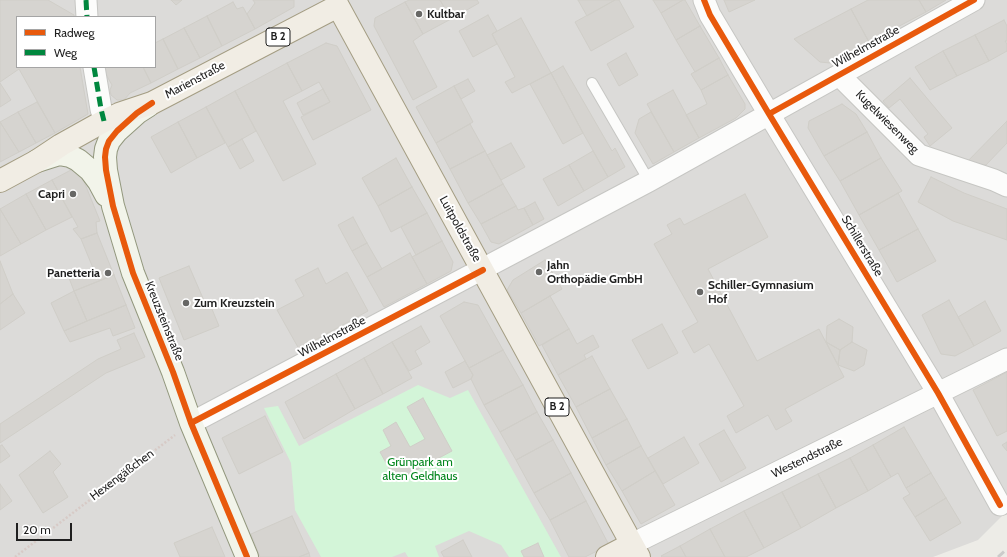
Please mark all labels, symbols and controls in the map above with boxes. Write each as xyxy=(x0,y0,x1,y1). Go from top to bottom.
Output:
place label: Kultbar xyxy=(427,7,465,21)
marker: Kultbar xyxy=(414,9,424,19)
legend xyxy=(16,16,156,68)
street label: Wilhelmstraße xyxy=(830,23,902,71)
text: Radweg xyxy=(54,25,94,40)
road number: B 2 xyxy=(266,28,290,46)
text: Weg xyxy=(54,45,77,60)
street label: Marienstraße xyxy=(162,58,228,102)
street label: Kugelwiesenweg xyxy=(852,87,922,157)
place label: Capri xyxy=(38,187,65,201)
marker: Capri xyxy=(68,189,78,199)
street label: Luitpoldstraße xyxy=(436,194,484,264)
street label: Schillerstraße xyxy=(838,213,886,279)
place label: Jahn Orthopädie GmbH xyxy=(547,258,643,286)
place label: Panetteria xyxy=(47,266,100,280)
marker: Jahn Orthopädie GmbH xyxy=(534,267,544,277)
marker: Panetteria xyxy=(103,268,113,278)
place label: Schiller-Gymnasium Hof xyxy=(708,278,814,306)
street label: Kreuzsteinstraße xyxy=(142,279,186,363)
marker: Schiller-Gymnasium Hof xyxy=(695,287,705,297)
place label: Zum Kreuzstein xyxy=(194,296,275,310)
marker: Zum Kreuzstein xyxy=(181,298,191,308)
street label: Wilhelmstraße xyxy=(296,313,368,361)
road number: B 2 xyxy=(545,398,569,416)
street label: Westendstraße xyxy=(769,435,845,481)
street label: Hexengäßchen xyxy=(87,446,157,504)
park label: Grünpark am alten Geldhaus xyxy=(382,455,458,483)
scale bar xyxy=(18,515,74,541)
text: 20 m xyxy=(23,522,51,537)

